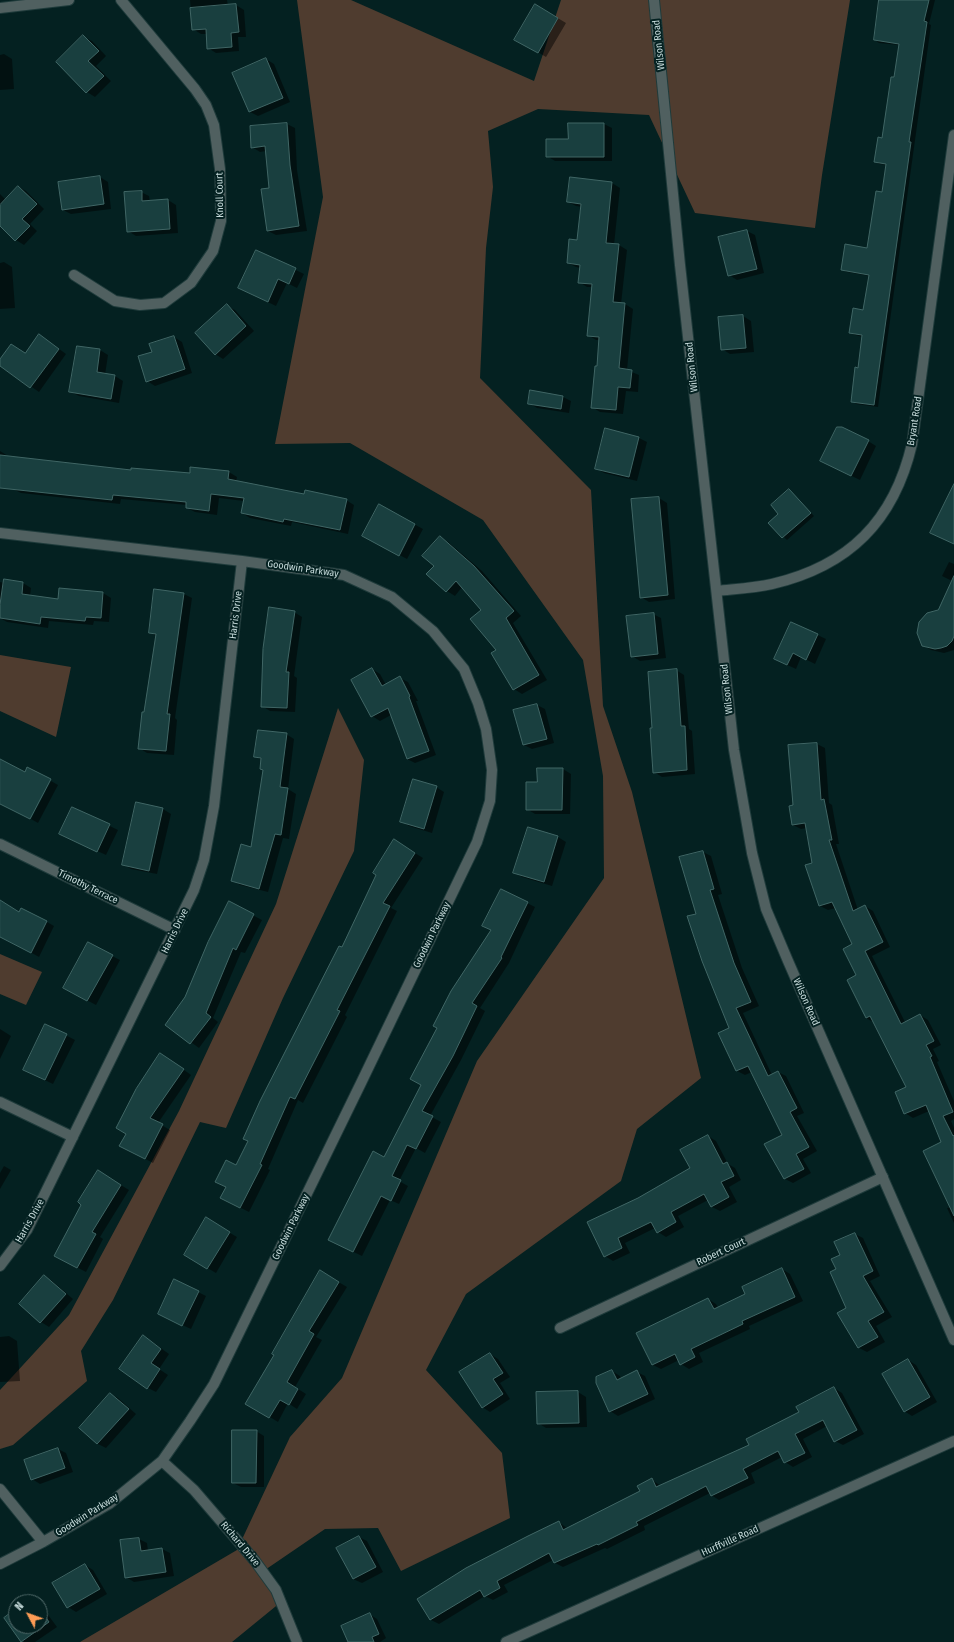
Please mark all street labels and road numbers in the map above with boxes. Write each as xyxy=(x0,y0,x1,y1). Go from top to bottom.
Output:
street label: Wilson Road xyxy=(650,19,668,71)
street label: Knoll Court xyxy=(214,172,226,218)
street label: Wilson Road xyxy=(683,341,701,393)
street label: Bryant Road xyxy=(905,395,925,447)
street label: Goodwin Parkway xyxy=(267,558,339,580)
street label: Harris Drive xyxy=(227,590,245,640)
street label: Wilson Road xyxy=(718,663,736,715)
street label: Timothy Terrace xyxy=(56,867,120,907)
street label: Goodwin Parkway xyxy=(411,900,453,970)
street label: Harris Drive xyxy=(159,907,191,955)
street label: Wilson Road xyxy=(790,976,822,1028)
street label: Goodwin Parkway xyxy=(270,1192,312,1262)
street label: Harris Drive xyxy=(13,1197,47,1245)
street label: Robert Court xyxy=(695,1236,747,1268)
street label: Goodwin Parkway xyxy=(53,1491,121,1539)
street label: Richard Drive xyxy=(218,1519,262,1569)
street label: Hurffville Road xyxy=(700,1523,760,1559)

